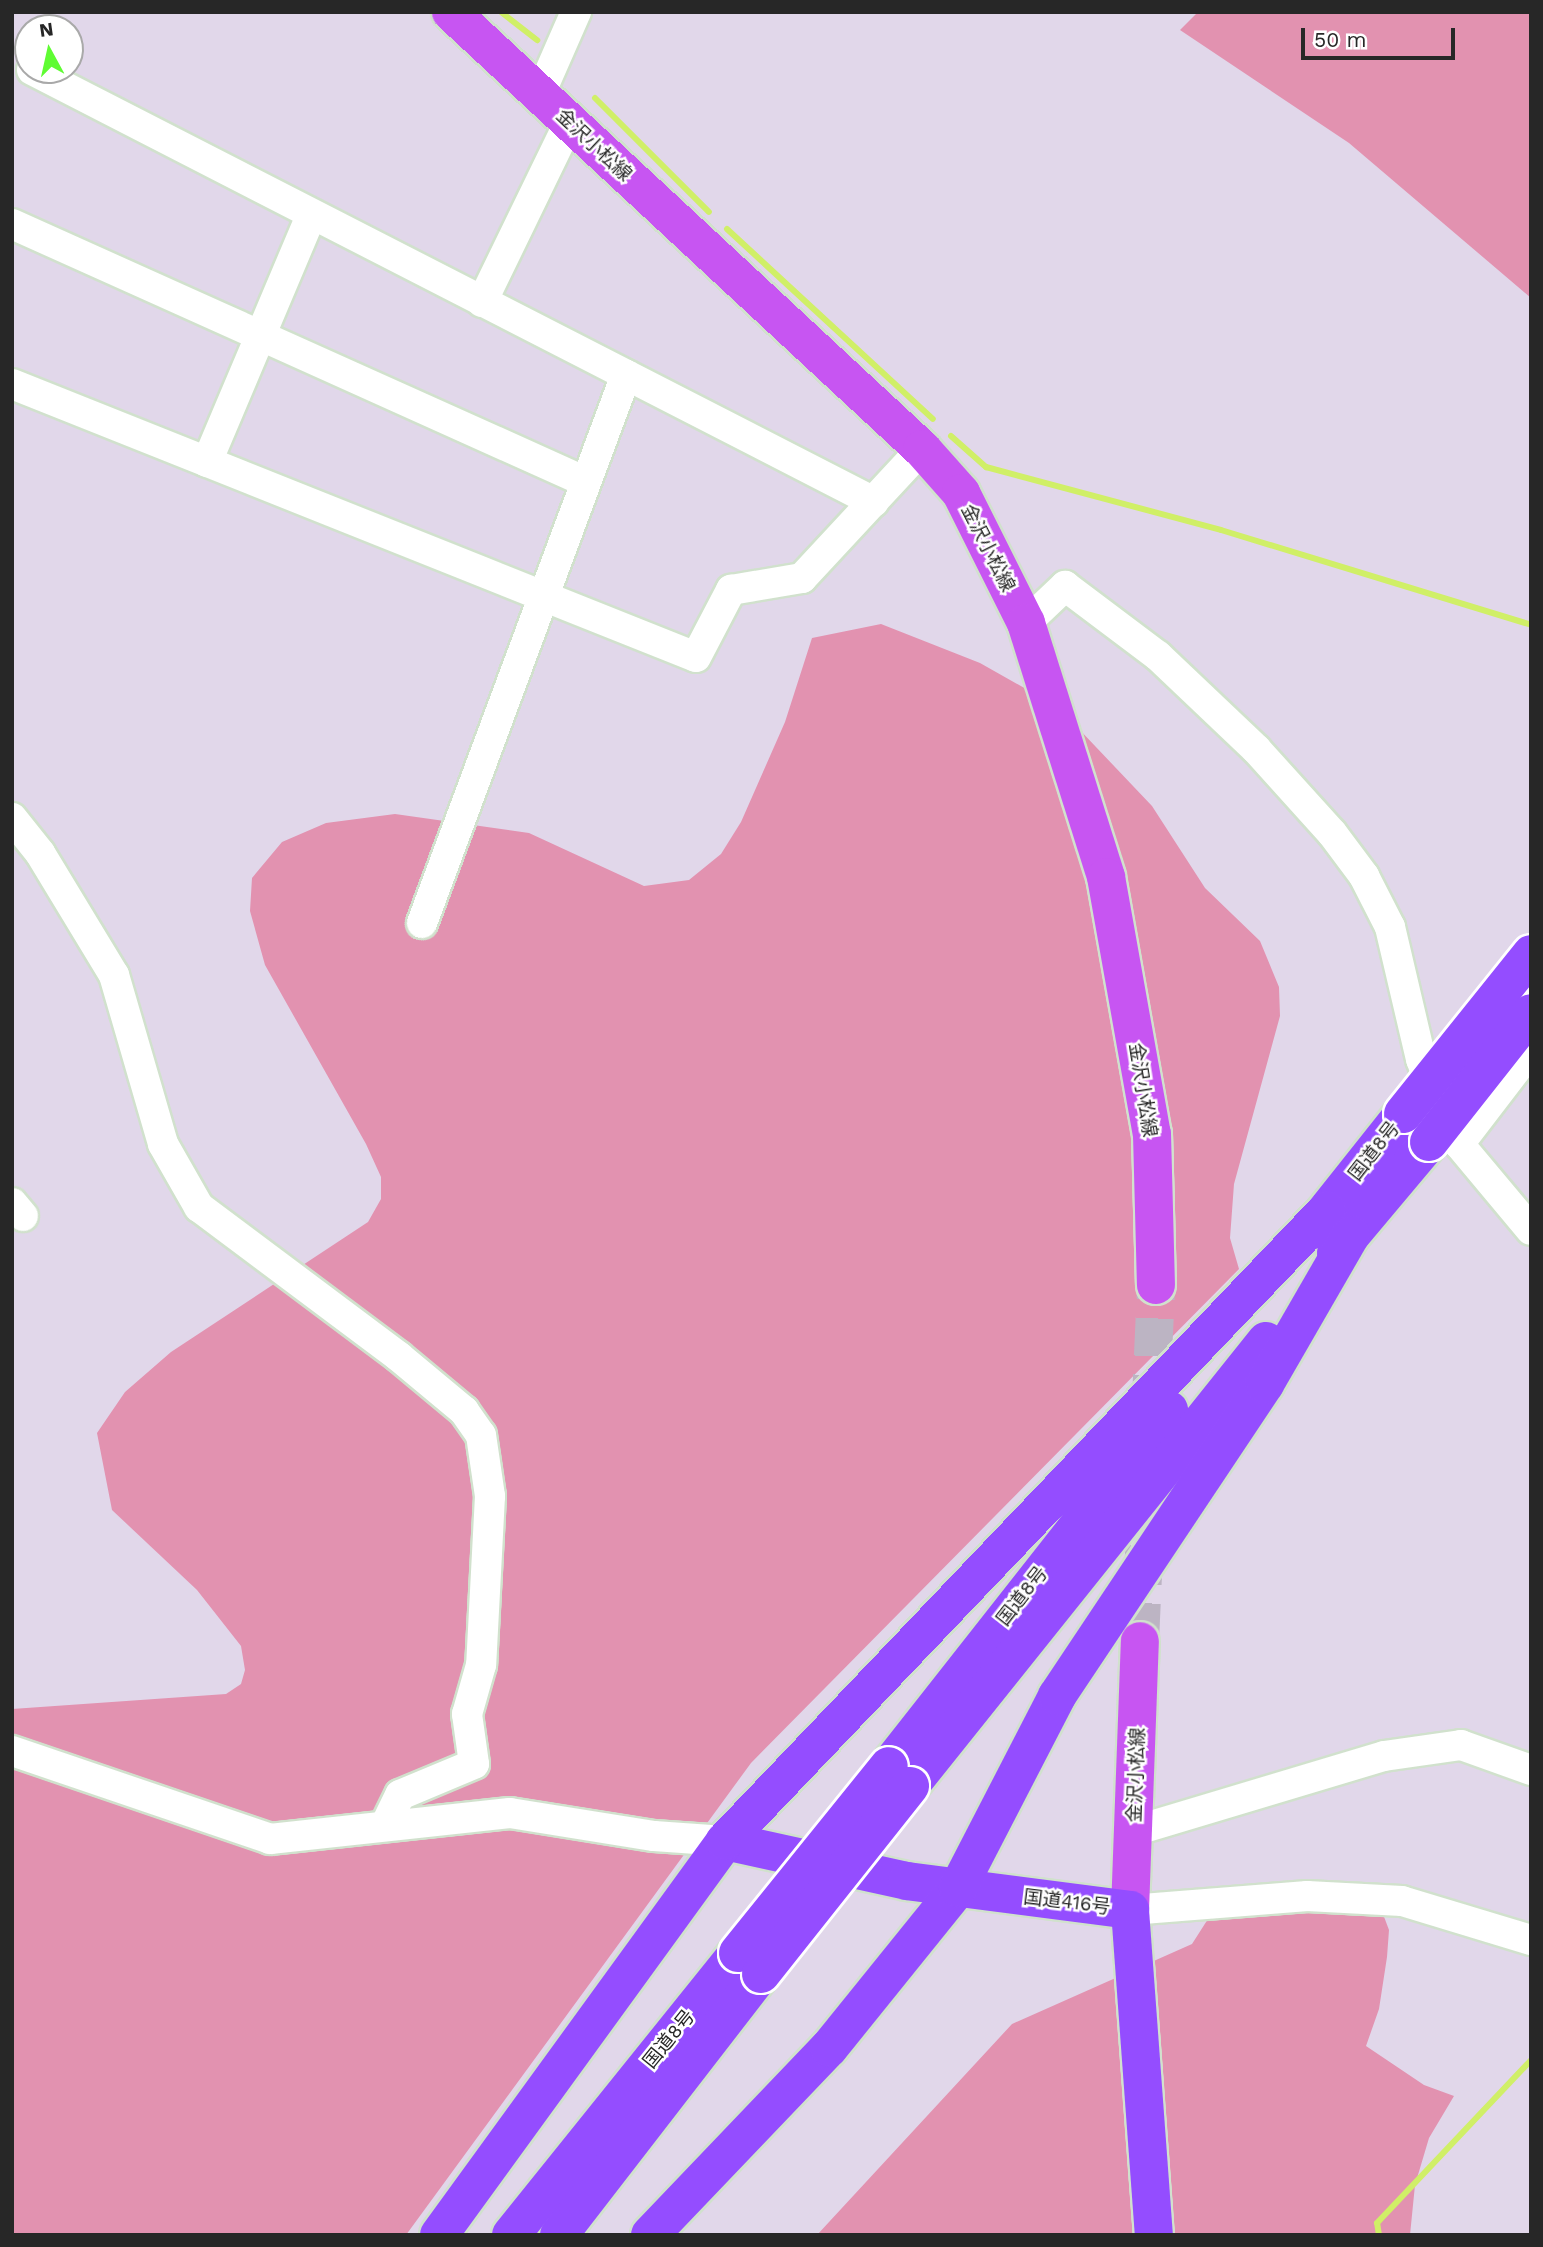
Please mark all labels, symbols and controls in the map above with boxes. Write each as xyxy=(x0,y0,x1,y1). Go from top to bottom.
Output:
north arrow xyxy=(14,14,84,84)
scale bar xyxy=(1305,14,1459,58)
text: N xyxy=(38,17,55,42)
text: 50 m xyxy=(1314,27,1366,52)
street label: 金沢小松線 xyxy=(551,104,637,186)
street label: 金沢小松線 xyxy=(956,501,1020,595)
street label: 金沢小松線 xyxy=(1124,1041,1162,1139)
street label: 国道8号 xyxy=(1344,1117,1404,1185)
street label: 国道8号 xyxy=(992,1562,1052,1630)
street label: 金沢小松線 xyxy=(1123,1727,1149,1823)
street label: 国道416号 xyxy=(1022,1885,1112,1919)
street label: 国道8号 xyxy=(639,2005,699,2073)

